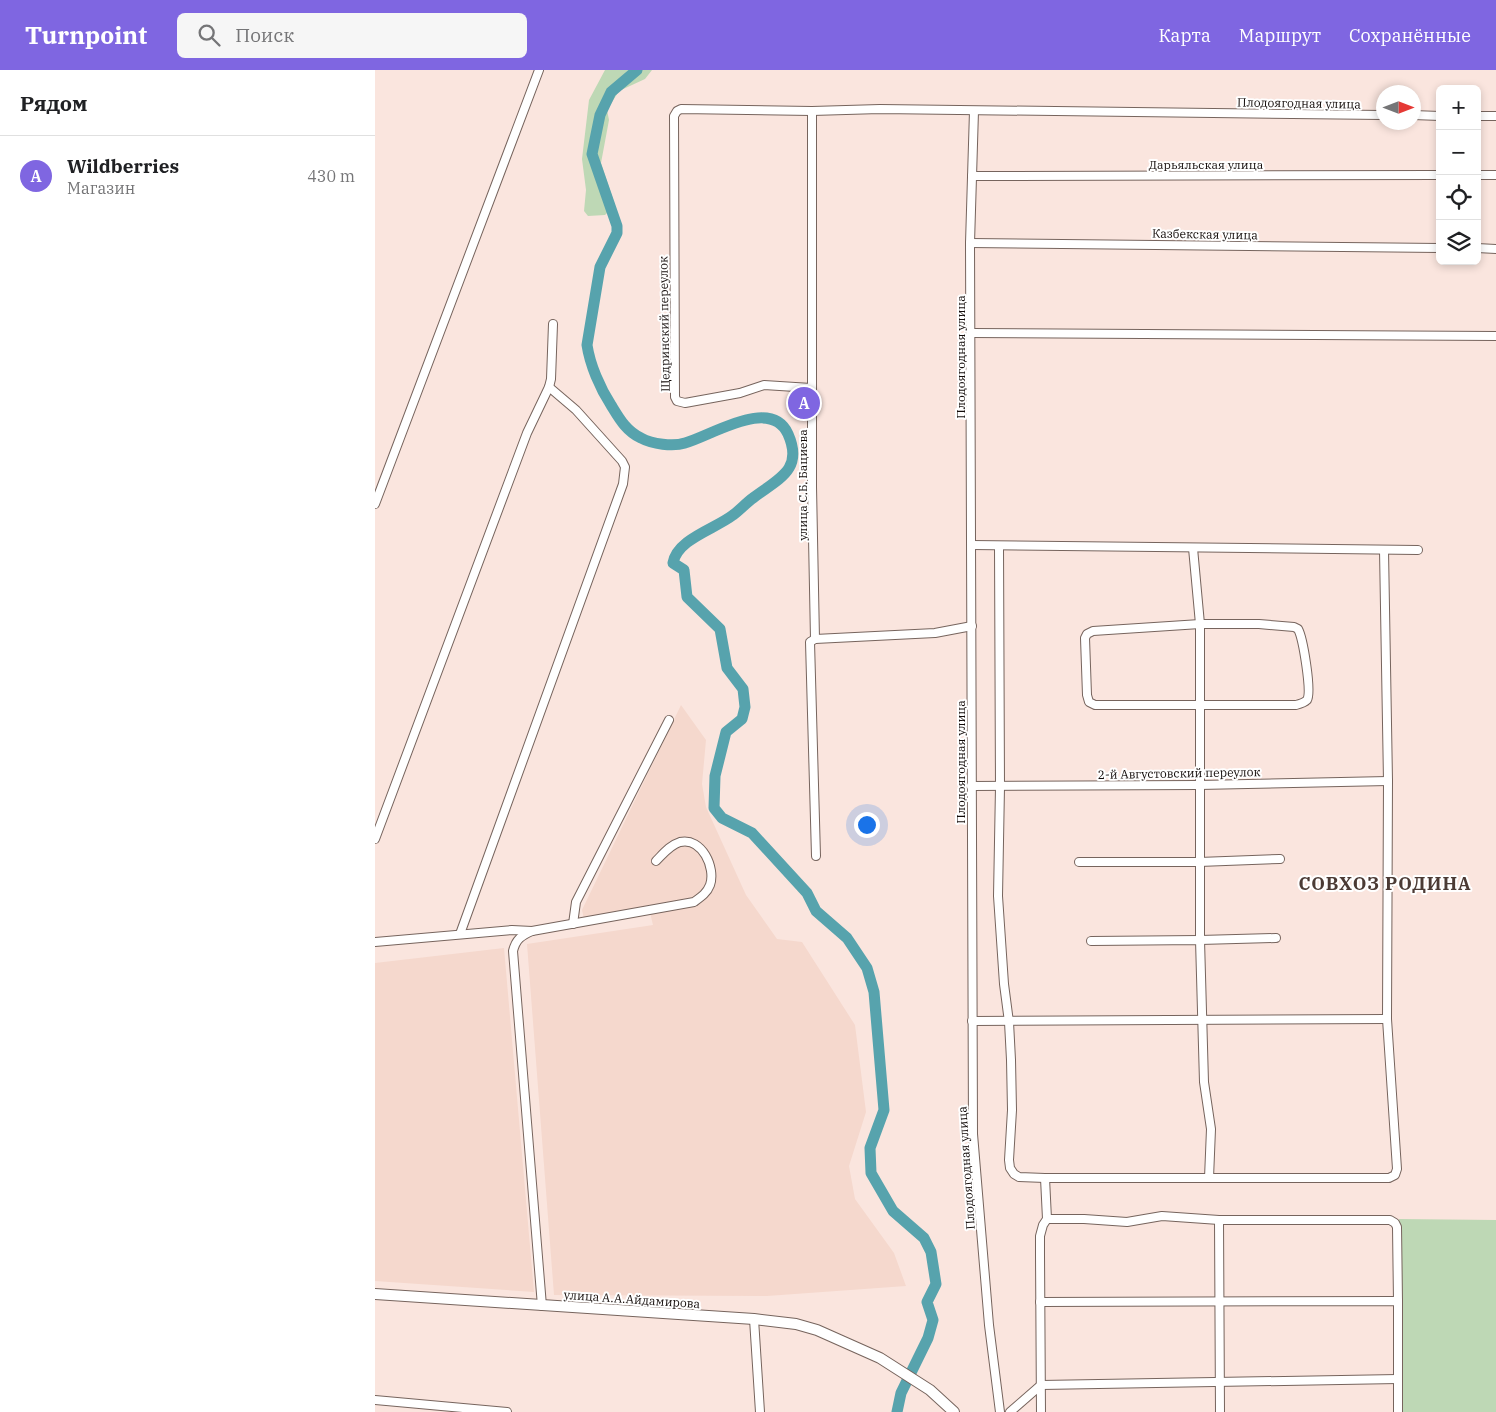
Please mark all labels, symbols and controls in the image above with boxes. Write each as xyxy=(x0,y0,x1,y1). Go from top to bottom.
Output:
search box xyxy=(177,13,527,58)
text: Turnpoint xyxy=(25,19,147,51)
icon: search xyxy=(195,21,223,49)
text: Поиск xyxy=(235,23,294,47)
text: Карта xyxy=(1158,24,1211,47)
text: Маршрут xyxy=(1239,24,1321,47)
text: Сохранённые xyxy=(1349,24,1471,47)
north arrow xyxy=(1376,85,1421,130)
map controls xyxy=(1436,85,1481,265)
button: + xyxy=(1436,85,1481,130)
text: Рядом xyxy=(20,89,88,117)
street label: Плодоягодная улица xyxy=(1237,94,1361,112)
button: − xyxy=(1436,130,1481,175)
text: Wildberries xyxy=(67,154,179,178)
street label: Дарьяльская улица xyxy=(1149,157,1264,172)
text: A xyxy=(30,166,42,186)
text: 430 m xyxy=(307,166,355,186)
button: locate xyxy=(1436,175,1481,220)
text: Магазин xyxy=(67,178,135,198)
button: layers xyxy=(1436,220,1481,265)
street label: Казбекская улица xyxy=(1152,226,1258,242)
street label: Щедринский переулок xyxy=(655,256,673,392)
street label: Плодоягодная улица xyxy=(953,295,968,419)
pin: A xyxy=(788,384,820,422)
street label: улица С.Б. Бациева xyxy=(795,429,810,541)
street label: Плодоягодная улица xyxy=(953,700,968,824)
street label: 2-й Августовский переулок xyxy=(1098,764,1260,782)
your location xyxy=(854,812,880,838)
district label: СОВХОЗ РОДИНА xyxy=(1298,872,1472,895)
street label: Плодоягодная улица xyxy=(954,1105,978,1230)
street label: улица А.А.Айдамирова xyxy=(563,1287,701,1311)

